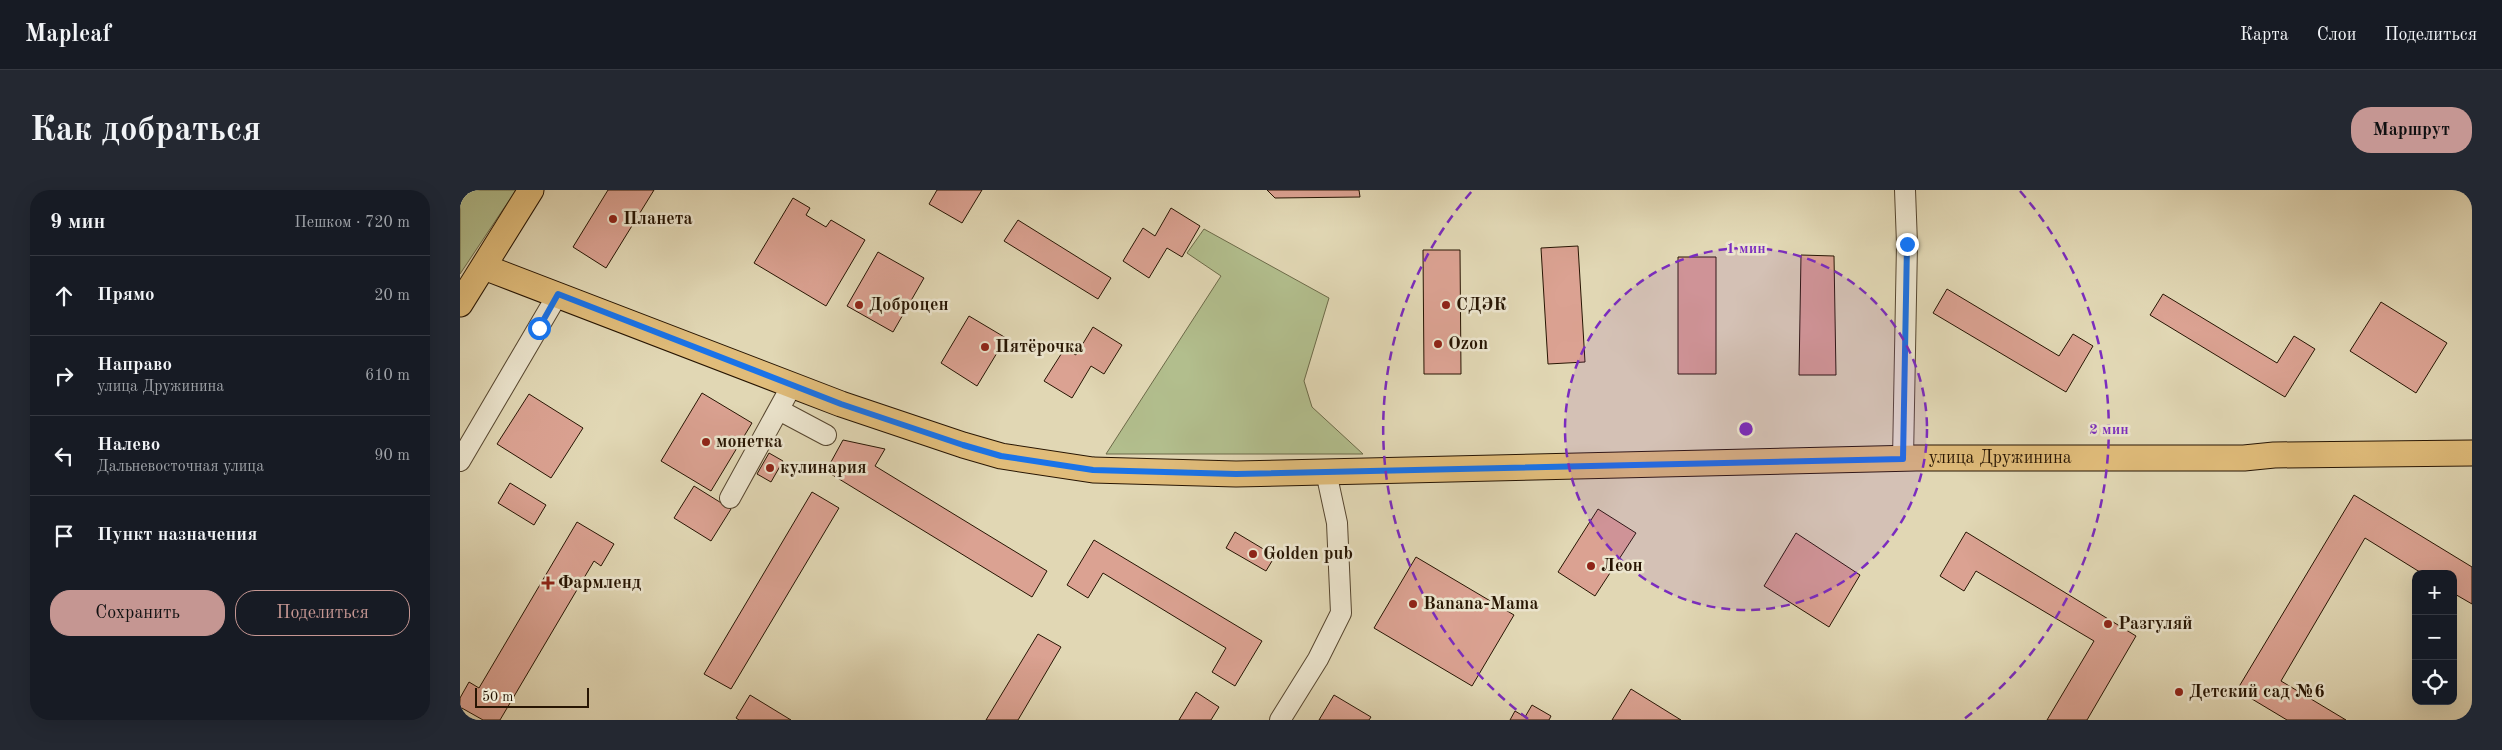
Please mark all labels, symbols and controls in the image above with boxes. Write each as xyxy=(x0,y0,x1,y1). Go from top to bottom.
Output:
text: Mapleaf xyxy=(25,23,111,47)
text: Карта xyxy=(2240,26,2289,44)
text: Слои xyxy=(2317,26,2356,44)
text: Поделиться xyxy=(2384,26,2477,44)
button: Маршрут xyxy=(2351,107,2472,153)
text: Как добраться xyxy=(30,113,261,148)
place label: Планета xyxy=(623,210,693,228)
text: 9 мин xyxy=(50,212,105,233)
marker: Планета xyxy=(607,213,619,225)
text: Пешком · 720 m xyxy=(294,215,410,231)
route end xyxy=(1896,233,1919,256)
text: 1 мин xyxy=(1726,242,1766,257)
icon: ahead xyxy=(50,282,78,310)
text: Прямо xyxy=(97,286,155,305)
text: 20 m xyxy=(374,288,410,304)
place label: Доброцен xyxy=(869,296,949,314)
place label: СДЭК xyxy=(1456,296,1506,314)
marker: Доброцен xyxy=(853,299,865,311)
marker: СДЭК xyxy=(1440,299,1452,311)
route start xyxy=(528,317,551,340)
place label: Ozon xyxy=(1448,335,1488,353)
place label: Пятёрочка xyxy=(995,338,1083,356)
marker: Ozon xyxy=(1432,338,1444,350)
marker: Пятёрочка xyxy=(979,341,991,353)
text: Направо xyxy=(97,356,172,375)
icon: right xyxy=(50,362,78,390)
text: 610 m xyxy=(365,368,410,384)
text: улица Дружинина xyxy=(97,379,224,395)
centre of rings xyxy=(1737,420,1755,438)
text: 2 мин xyxy=(2089,423,2129,438)
place label: монетка xyxy=(716,433,783,451)
text: Налево xyxy=(97,436,160,455)
marker: монетка xyxy=(700,436,712,448)
icon: left xyxy=(50,442,78,470)
text: 90 m xyxy=(374,448,410,464)
street label: улица Дружинина xyxy=(1928,449,2072,467)
text: Дальневосточная улица xyxy=(97,459,264,475)
place label: кулинария xyxy=(780,459,867,477)
marker: кулинария xyxy=(764,462,776,474)
icon: arrive xyxy=(50,522,78,550)
text: Пункт назначения xyxy=(97,526,257,545)
place label: Golden pub xyxy=(1263,545,1353,563)
marker: Golden pub xyxy=(1247,548,1259,560)
place label: Леон xyxy=(1601,557,1643,575)
marker: Леон xyxy=(1585,560,1597,572)
map controls xyxy=(2412,570,2457,705)
button: + xyxy=(2412,570,2457,615)
place label: Фармленд xyxy=(558,574,641,592)
marker: Фармленд xyxy=(542,577,554,589)
button: Сохранить xyxy=(50,590,225,636)
button: Поделиться xyxy=(235,590,410,636)
place label: Banana-Mama xyxy=(1423,595,1539,613)
marker: Banana-Mama xyxy=(1407,598,1419,610)
place label: Разгуляй xyxy=(2118,615,2193,633)
button: − xyxy=(2412,615,2457,660)
marker: Разгуляй xyxy=(2102,618,2114,630)
button: locate xyxy=(2412,660,2457,705)
place label: Детский сад №6 xyxy=(2189,683,2325,701)
scale bar xyxy=(475,685,589,708)
marker: Детский сад №6 xyxy=(2173,686,2185,698)
text: 50 m xyxy=(482,690,513,704)

